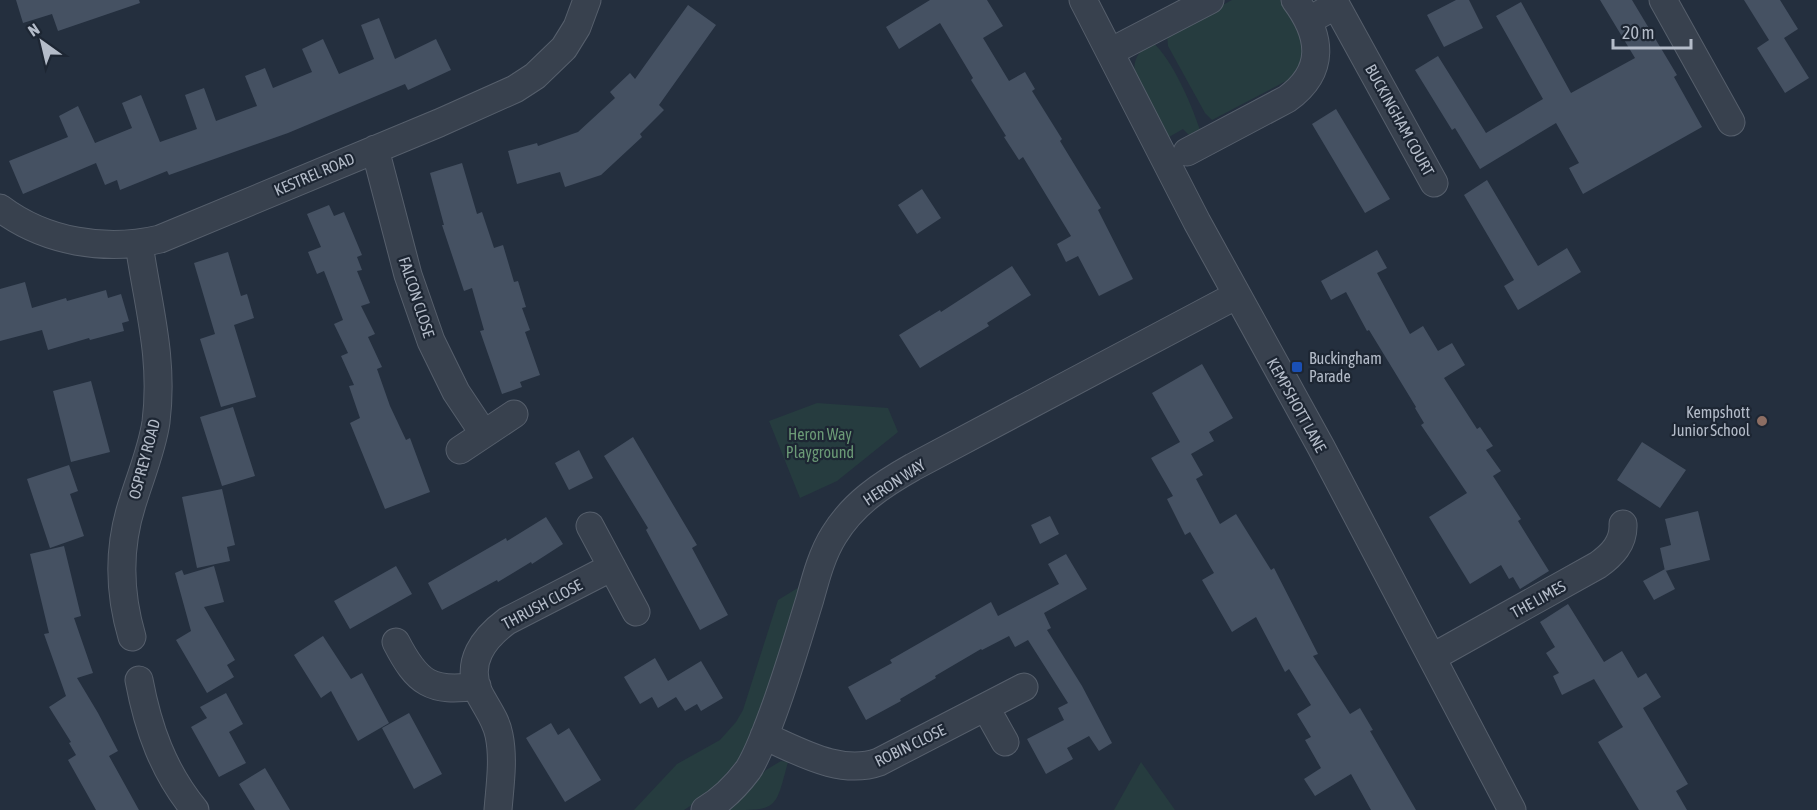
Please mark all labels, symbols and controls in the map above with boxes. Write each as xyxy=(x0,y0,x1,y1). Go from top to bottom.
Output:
north arrow xyxy=(12,12,72,72)
scale bar xyxy=(1613,12,1691,50)
text: N xyxy=(25,19,43,40)
text: 20 m xyxy=(1622,22,1654,43)
street label: BUCKINGHAM COURT xyxy=(1362,61,1438,179)
street label: KESTREL ROAD xyxy=(271,149,357,199)
street label: FALCON CLOSE xyxy=(396,254,439,340)
place label: Buckingham Parade xyxy=(1309,349,1382,385)
street label: KEMPSHOTT LANE xyxy=(1264,355,1330,455)
marker: Buckingham Parade xyxy=(1290,360,1304,374)
place label: Kempshott Junior School xyxy=(1672,403,1751,439)
marker: Kempshott Junior School xyxy=(1755,414,1769,428)
street label: OSPREY ROAD xyxy=(125,417,163,501)
park label: Heron Way Playground xyxy=(786,425,854,462)
street label: HERON WAY xyxy=(860,455,929,509)
street label: THRUSH CLOSE xyxy=(499,575,585,633)
street label: THE LIMES xyxy=(1507,576,1569,621)
street label: ROBIN CLOSE xyxy=(872,720,948,770)

